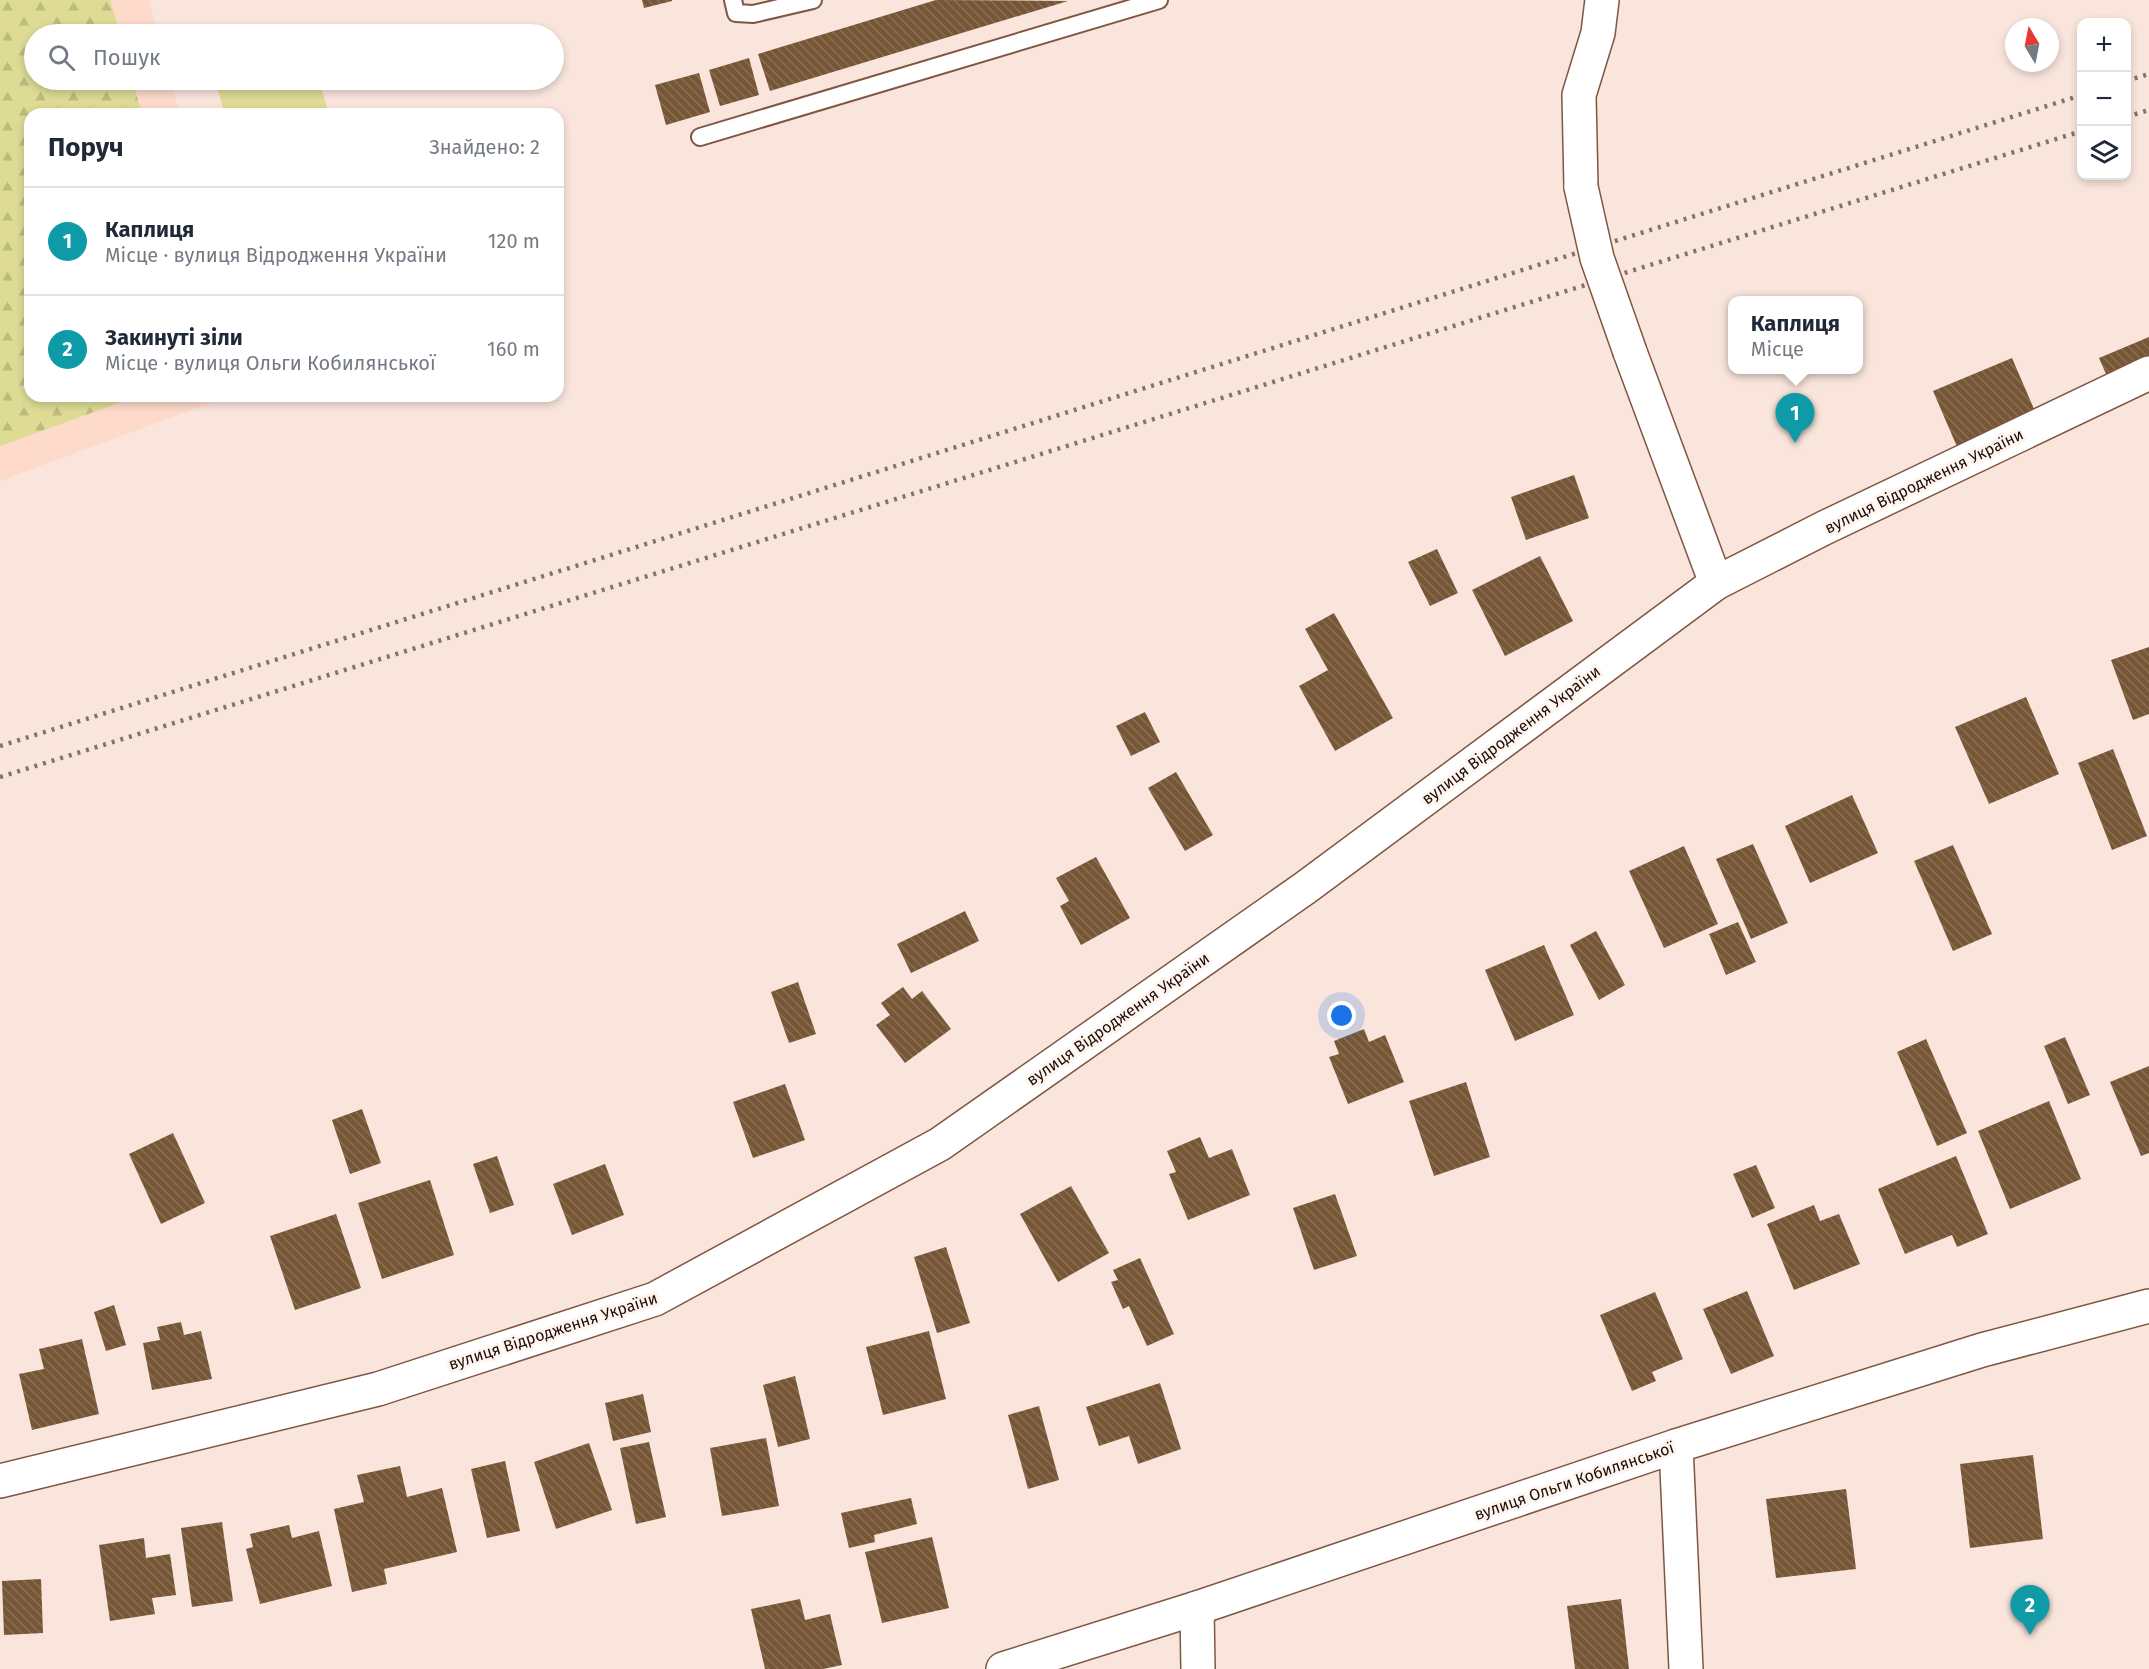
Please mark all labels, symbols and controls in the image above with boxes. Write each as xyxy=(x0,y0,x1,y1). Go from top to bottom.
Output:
north arrow xyxy=(2005,18,2059,72)
map controls xyxy=(2077,18,2131,180)
button: + xyxy=(2077,18,2131,72)
search box xyxy=(24,24,564,90)
icon: search xyxy=(45,41,78,74)
text: Пошук xyxy=(93,44,160,71)
button: − xyxy=(2077,72,2131,126)
button: layers xyxy=(2077,126,2131,180)
text: Поруч xyxy=(48,132,124,163)
text: Знайдено: 2 xyxy=(429,135,540,159)
text: Каплиця xyxy=(105,216,194,243)
text: 1 xyxy=(63,229,72,253)
text: 120 m xyxy=(488,229,540,253)
text: Місце · вулиця Відродження України xyxy=(105,243,447,267)
popup xyxy=(1728,296,1863,374)
text: Каплиця xyxy=(1751,310,1840,337)
text: Закинуті зіли xyxy=(105,324,243,351)
text: 2 xyxy=(62,337,73,361)
text: 160 m xyxy=(487,337,540,361)
text: Місце xyxy=(1751,337,1804,361)
text: Місце · вулиця Ольги Кобилянської xyxy=(105,351,436,375)
pin: 1 xyxy=(1776,394,1814,443)
street label: вулиця Відродження України xyxy=(1822,425,2026,537)
street label: вулиця Відродження України xyxy=(1418,662,1604,808)
street label: вулиця Відродження України xyxy=(1023,948,1213,1090)
your location xyxy=(1327,1001,1356,1030)
street label: вулиця Відродження України xyxy=(446,1288,660,1374)
street label: вулиця Ольги Кобилянської xyxy=(1472,1438,1677,1524)
pin: 2 xyxy=(2010,1586,2050,1635)

